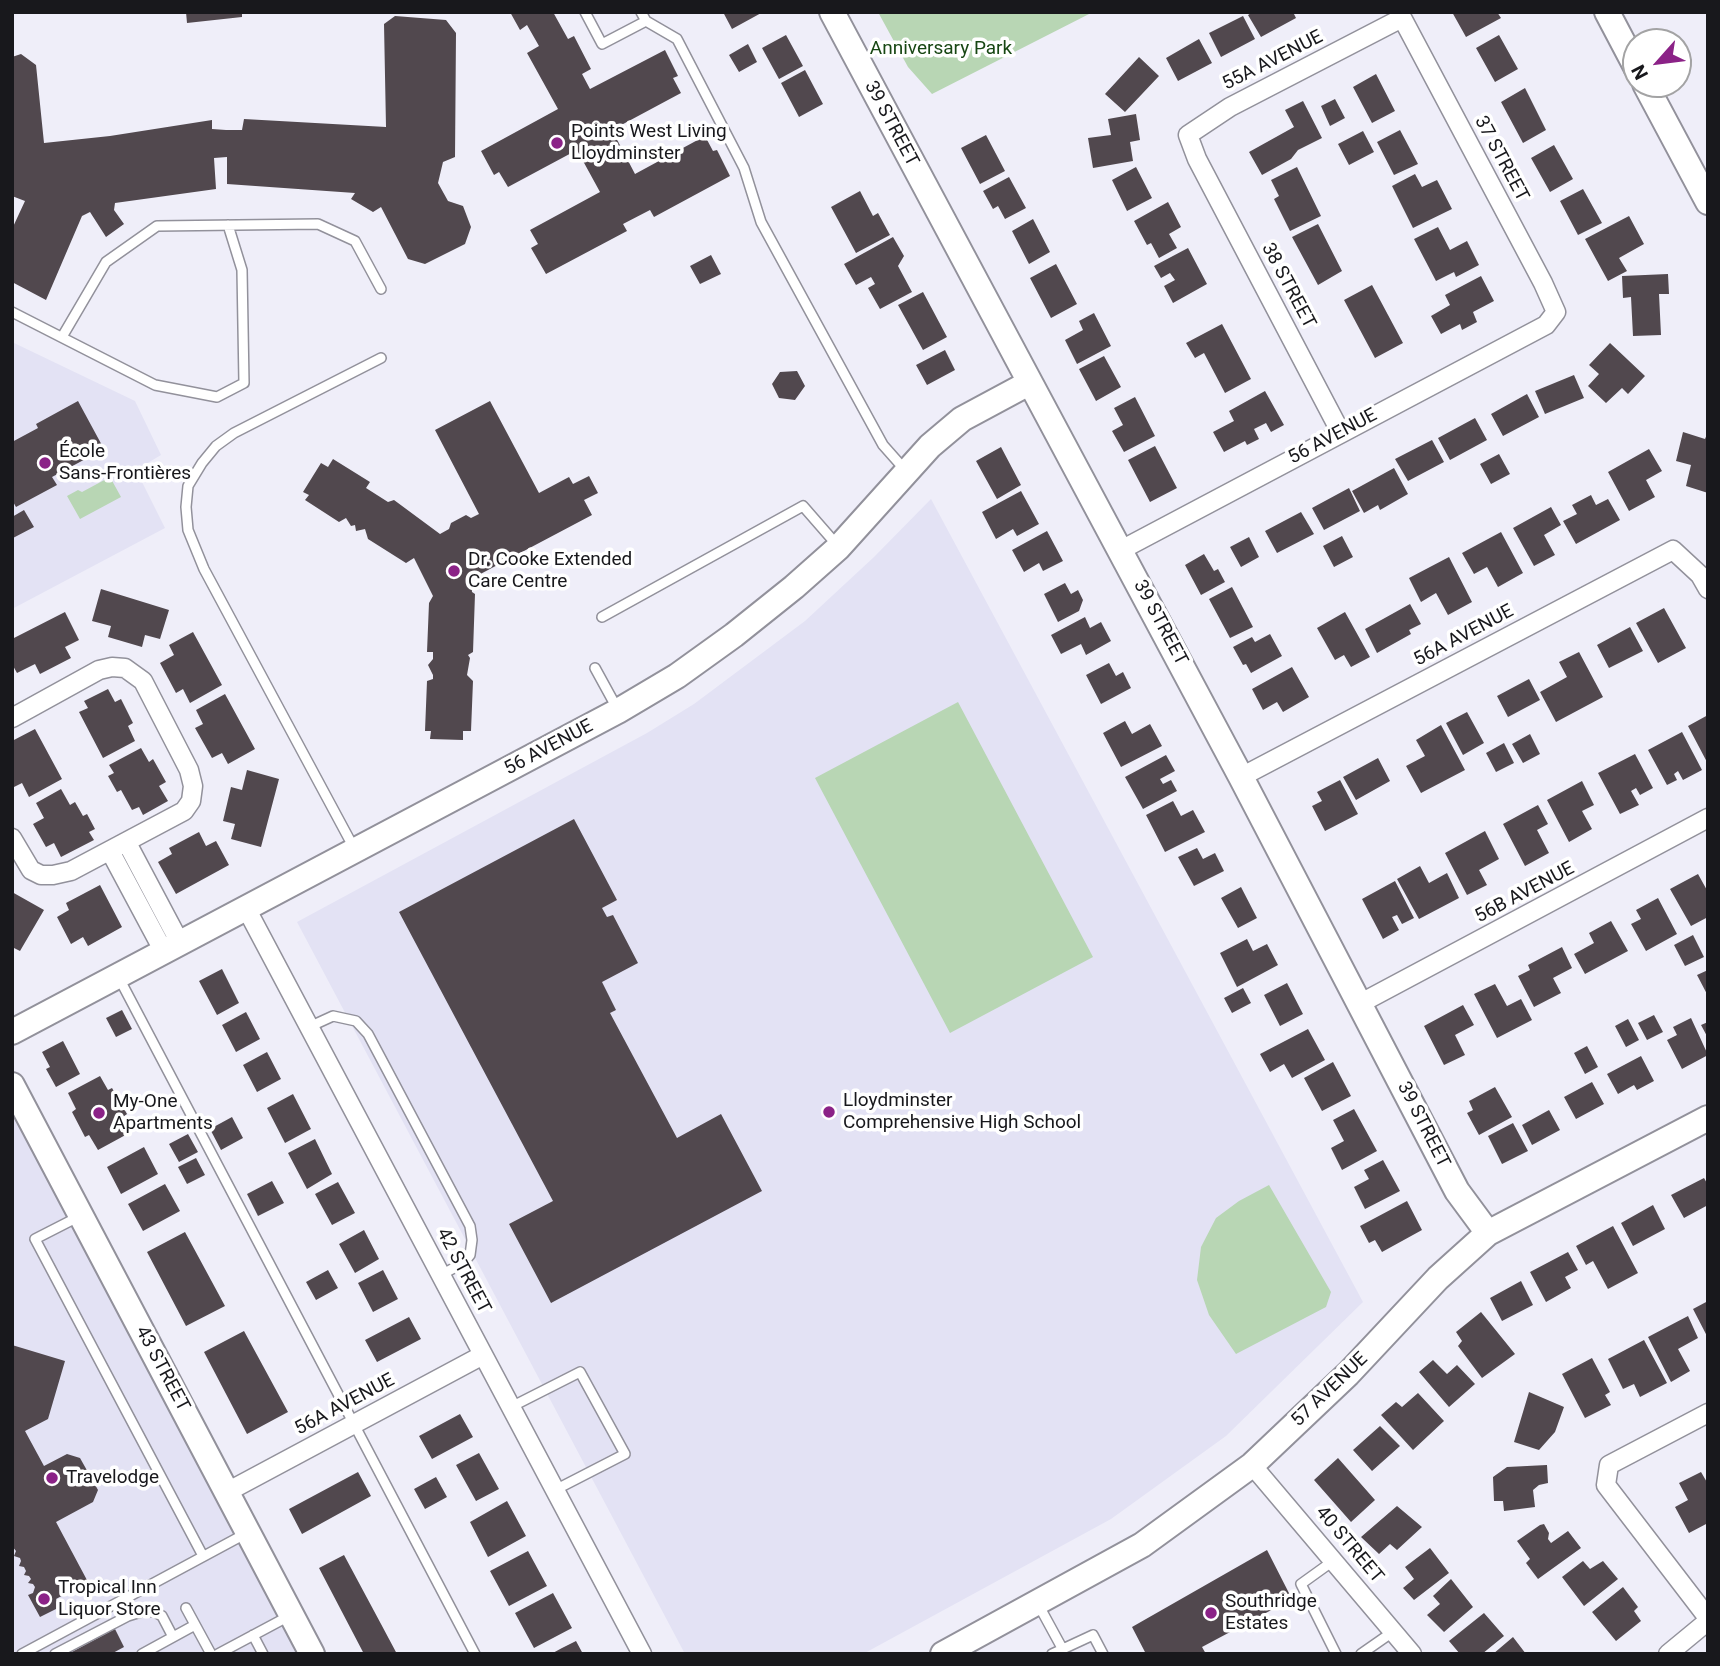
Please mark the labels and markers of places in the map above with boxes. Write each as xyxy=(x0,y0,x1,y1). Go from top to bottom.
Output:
place label: Points West Living Lloydminster xyxy=(571,121,727,165)
marker: Points West Living Lloydminster xyxy=(549,135,565,151)
place label: École Sans-Frontières xyxy=(59,441,191,485)
marker: École Sans-Frontières xyxy=(37,455,53,471)
place label: Dr. Cooke Extended Care Centre xyxy=(468,549,632,593)
marker: Dr. Cooke Extended Care Centre xyxy=(446,563,462,579)
place label: Lloydminster Comprehensive High School xyxy=(843,1090,1081,1134)
place label: My-One Apartments xyxy=(113,1091,213,1135)
marker: Lloydminster Comprehensive High School xyxy=(821,1104,837,1120)
marker: My-One Apartments xyxy=(91,1105,107,1121)
place label: Travelodge xyxy=(66,1467,159,1489)
marker: Travelodge xyxy=(44,1470,60,1486)
place label: Tropical Inn Liquor Store xyxy=(58,1577,161,1621)
marker: Tropical Inn Liquor Store xyxy=(36,1591,52,1607)
place label: Southridge Estates xyxy=(1225,1591,1317,1635)
marker: Southridge Estates xyxy=(1203,1605,1219,1621)

